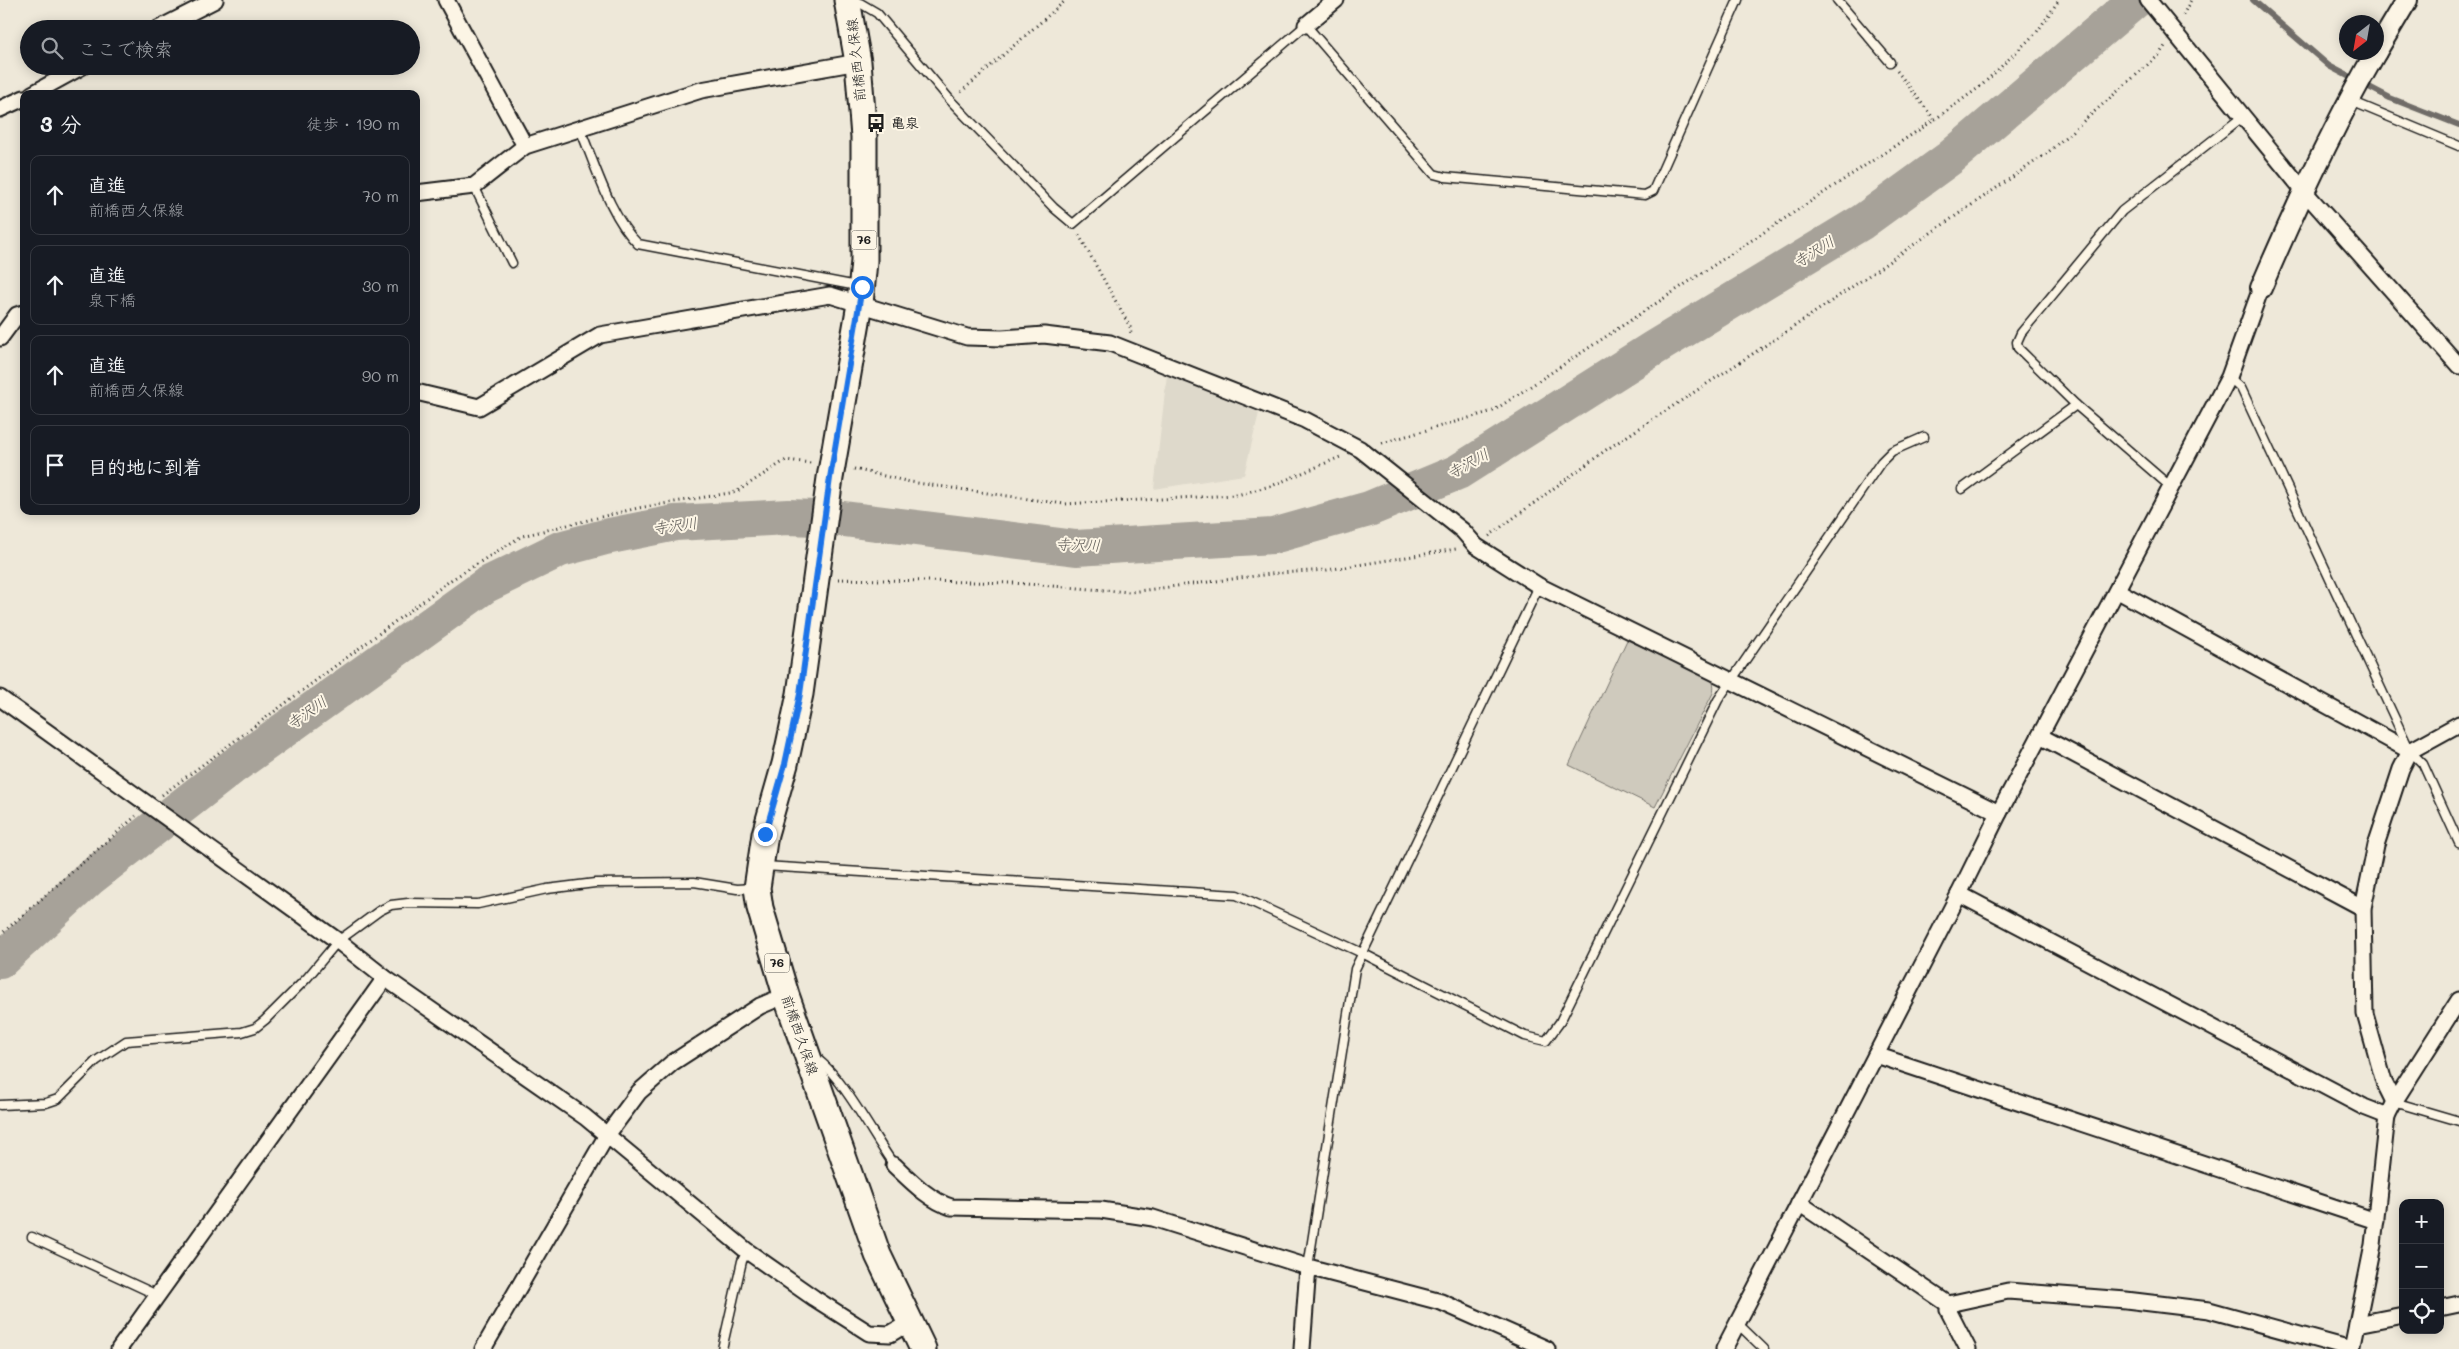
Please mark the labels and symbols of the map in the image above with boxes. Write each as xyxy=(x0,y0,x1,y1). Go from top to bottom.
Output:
north arrow xyxy=(2339,15,2384,60)
street label: 前橋西久保線 xyxy=(842,17,869,103)
bus stop icon: 亀泉 xyxy=(865,112,887,134)
place label: 亀泉 xyxy=(891,113,919,132)
road number: 76 xyxy=(852,230,876,250)
water label: 寺沢川 xyxy=(1789,231,1838,272)
route start xyxy=(851,276,874,299)
water label: 寺沢川 xyxy=(1443,443,1492,483)
water label: 寺沢川 xyxy=(651,512,699,538)
water label: 寺沢川 xyxy=(1055,533,1101,555)
water label: 寺沢川 xyxy=(282,691,330,734)
route end xyxy=(754,823,777,846)
road number: 76 xyxy=(764,954,790,972)
street label: 前橋西久保線 xyxy=(778,992,823,1078)

